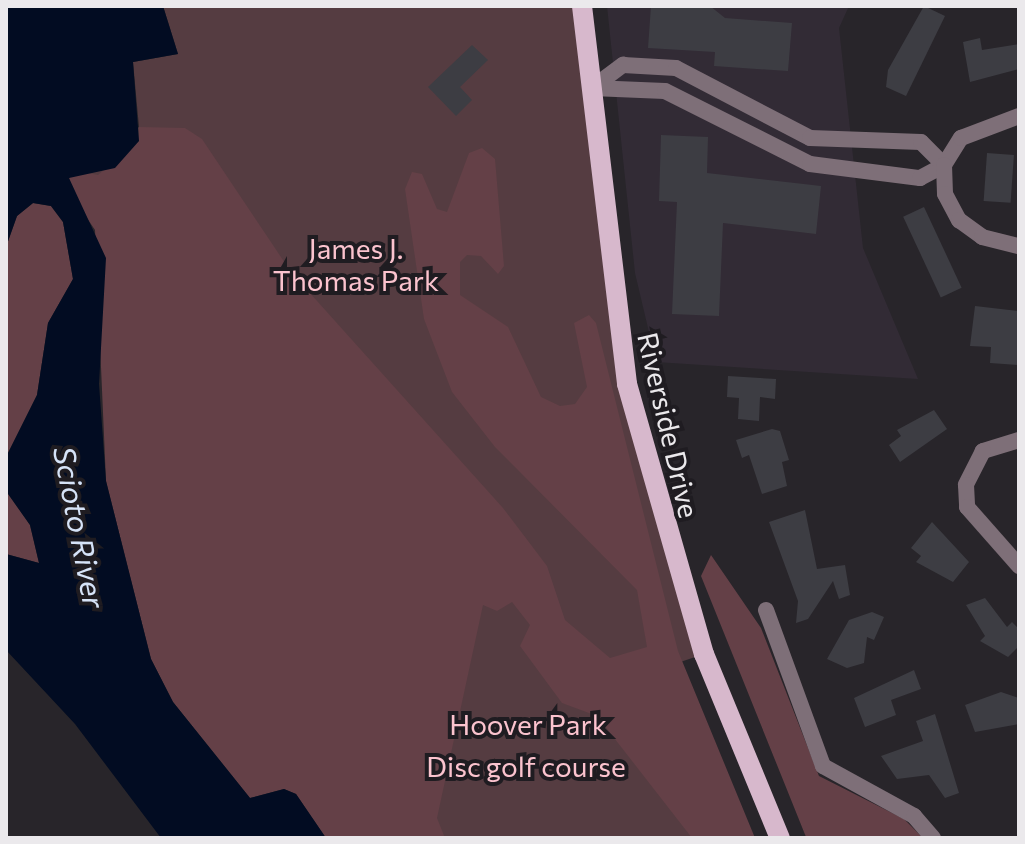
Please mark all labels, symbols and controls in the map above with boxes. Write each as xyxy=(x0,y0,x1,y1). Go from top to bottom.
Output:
park label: James J. Thomas Park xyxy=(273,231,439,297)
street label: Riverside Drive xyxy=(631,329,707,521)
water label: Scioto River xyxy=(47,443,113,611)
park label: Hoover Park xyxy=(449,707,607,741)
park label: Disc golf course xyxy=(426,749,626,783)

